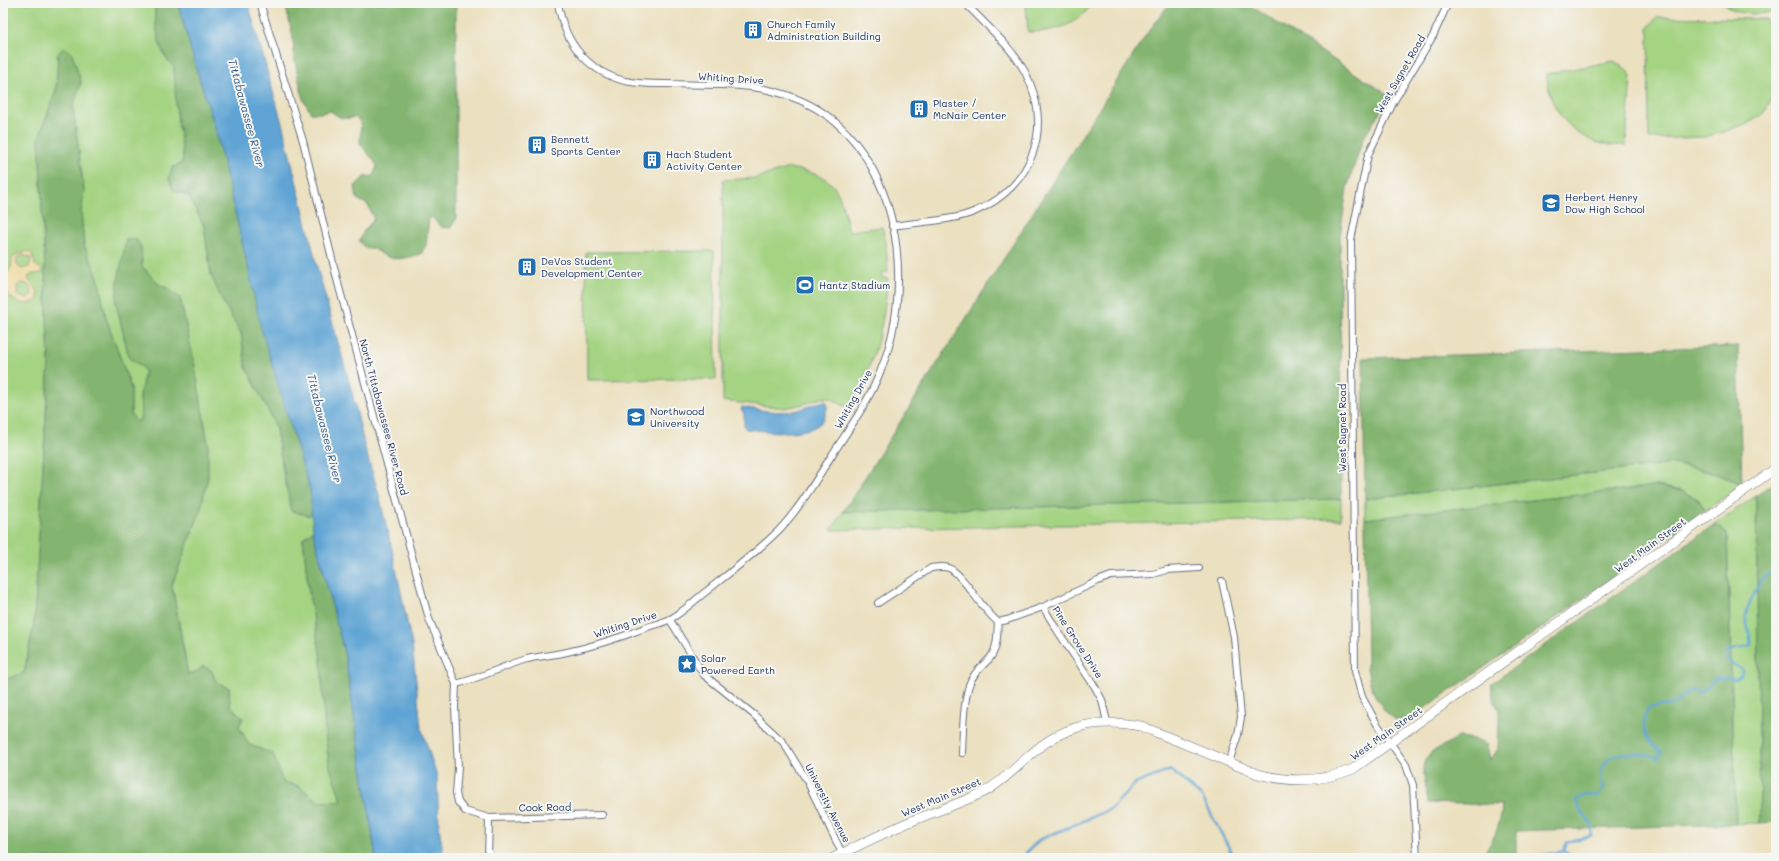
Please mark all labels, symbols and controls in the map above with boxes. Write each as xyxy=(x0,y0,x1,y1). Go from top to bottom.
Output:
place label: Church Family Administration Building xyxy=(767,17,881,43)
building icon: Church Family Administration Building xyxy=(742,19,764,41)
street label: West Sugnet Road xyxy=(1372,32,1428,116)
water label: Tittabawassee River xyxy=(225,57,269,169)
street label: Whiting Drive xyxy=(698,69,764,87)
place label: Plaster / McNair Center xyxy=(933,96,1006,122)
building icon: Plaster / McNair Center xyxy=(908,98,930,120)
place label: Bennett Sports Center xyxy=(551,132,621,158)
building icon: Bennett Sports Center xyxy=(526,134,548,156)
place label: Hach Student Activity Center xyxy=(666,147,742,173)
building icon: Hach Student Activity Center xyxy=(641,149,663,171)
place label: Herbert Henry Dow High School xyxy=(1565,190,1645,216)
school or university icon: Herbert Henry Dow High School xyxy=(1540,192,1562,214)
place label: DeVos Student Development Center xyxy=(541,254,642,280)
building icon: DeVos Student Development Center xyxy=(516,256,538,278)
sports icon: Hantz Stadium xyxy=(794,274,816,296)
place label: Hantz Stadium xyxy=(819,278,890,292)
street label: North Tittabawassee River Road xyxy=(356,337,412,497)
street label: Whiting Drive xyxy=(831,367,875,431)
water label: Tittabawassee River xyxy=(304,372,346,484)
street label: West Sugnet Road xyxy=(1335,384,1349,472)
place label: Northwood University xyxy=(650,404,704,430)
school or university icon: Northwood University xyxy=(625,406,647,428)
street label: West Main Street xyxy=(1611,514,1689,576)
street label: Pine Grove Drive xyxy=(1049,603,1107,681)
street label: Whiting Drive xyxy=(591,607,659,641)
place label: Solar Powered Earth xyxy=(701,651,775,677)
place icon: Solar Powered Earth xyxy=(676,653,698,675)
street label: West Main Street xyxy=(1347,703,1425,763)
street label: University Avenue xyxy=(802,761,854,845)
street label: West Main Street xyxy=(899,774,983,820)
street label: Cook Road xyxy=(519,800,571,814)

